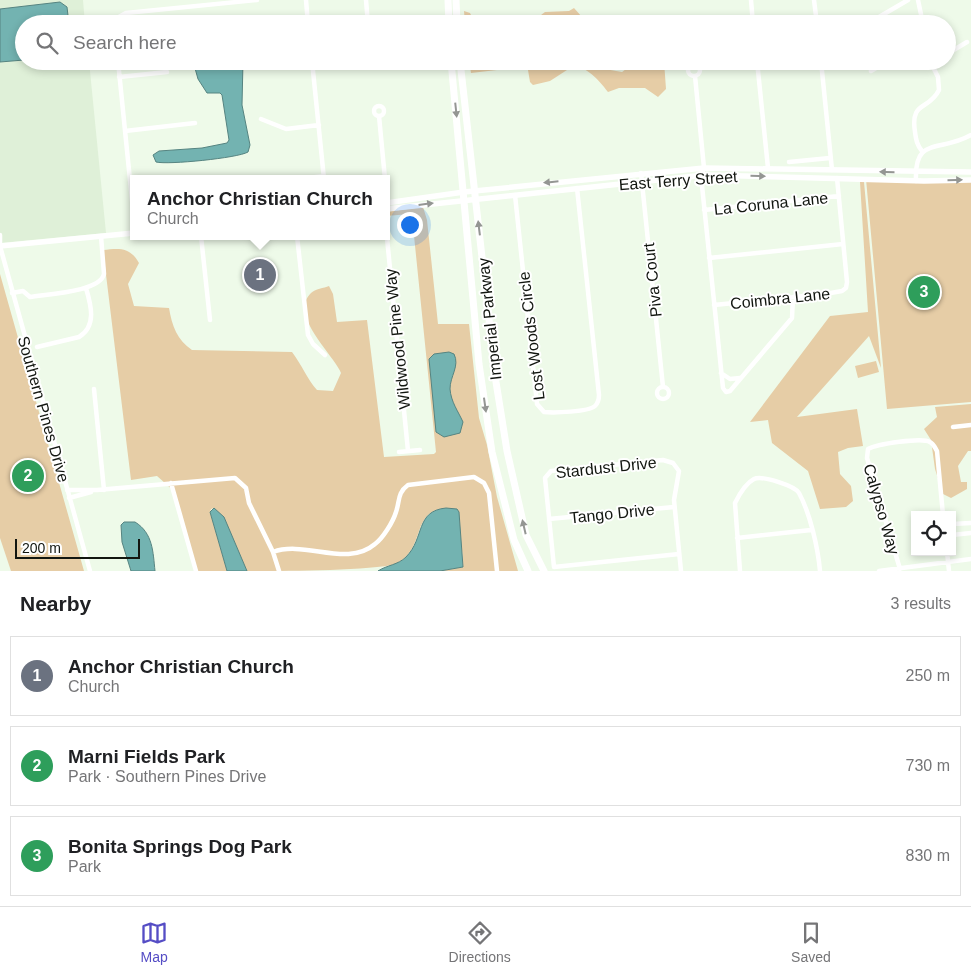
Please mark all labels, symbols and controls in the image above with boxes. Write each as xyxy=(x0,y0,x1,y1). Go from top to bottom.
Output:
search box xyxy=(15,15,956,70)
icon: search xyxy=(33,29,61,57)
text: Search here xyxy=(73,32,177,53)
one-way arrow xyxy=(453,102,461,118)
one-way arrow xyxy=(879,167,895,175)
street label: East Terry Street xyxy=(618,168,738,193)
one-way arrow xyxy=(750,172,766,180)
popup xyxy=(130,175,390,240)
one-way arrow xyxy=(947,176,963,184)
one-way arrow xyxy=(542,179,558,187)
text: Anchor Christian Church xyxy=(147,188,373,209)
street label: La Coruna Lane xyxy=(713,189,829,218)
one-way arrow xyxy=(418,200,434,208)
text: Church xyxy=(147,210,199,227)
your location xyxy=(397,212,423,238)
one-way arrow xyxy=(475,220,483,236)
street label: Piva Court xyxy=(640,241,665,318)
pin: 1 xyxy=(244,256,276,294)
street label: Imperial Parkway xyxy=(475,257,504,381)
street label: Wildwood Pine Way xyxy=(382,268,413,410)
street label: Lost Woods Circle xyxy=(515,271,548,401)
pin: 3 xyxy=(908,273,940,311)
street label: Coimbra Lane xyxy=(729,285,831,312)
street label: Southern Pines Drive xyxy=(15,334,73,484)
one-way arrow xyxy=(482,397,490,413)
street label: Stardust Drive xyxy=(555,454,657,481)
pin: 2 xyxy=(12,457,44,495)
street label: Calypso Way xyxy=(860,462,903,556)
street label: Tango Drive xyxy=(569,501,655,526)
map controls xyxy=(911,511,956,556)
button: locate xyxy=(911,511,956,556)
one-way arrow xyxy=(520,519,528,534)
scale bar xyxy=(15,536,140,559)
text: 200 m xyxy=(22,540,61,556)
text: Nearby xyxy=(20,592,91,615)
text: 3 results xyxy=(891,595,951,612)
text: Anchor Christian Church xyxy=(68,656,294,677)
text: 1 xyxy=(33,667,41,684)
text: 250 m xyxy=(906,667,950,684)
text: Church xyxy=(68,678,120,695)
text: Marni Fields Park xyxy=(68,746,225,767)
text: 2 xyxy=(33,757,41,774)
text: 730 m xyxy=(906,757,950,774)
text: Park · Southern Pines Drive xyxy=(68,768,266,785)
text: Bonita Springs Dog Park xyxy=(68,836,292,857)
text: 3 xyxy=(33,847,41,864)
text: 830 m xyxy=(906,847,950,864)
text: Park xyxy=(68,858,101,875)
tab: Map xyxy=(140,919,168,965)
tab: Directions xyxy=(449,919,511,965)
tab: Saved xyxy=(791,919,831,965)

